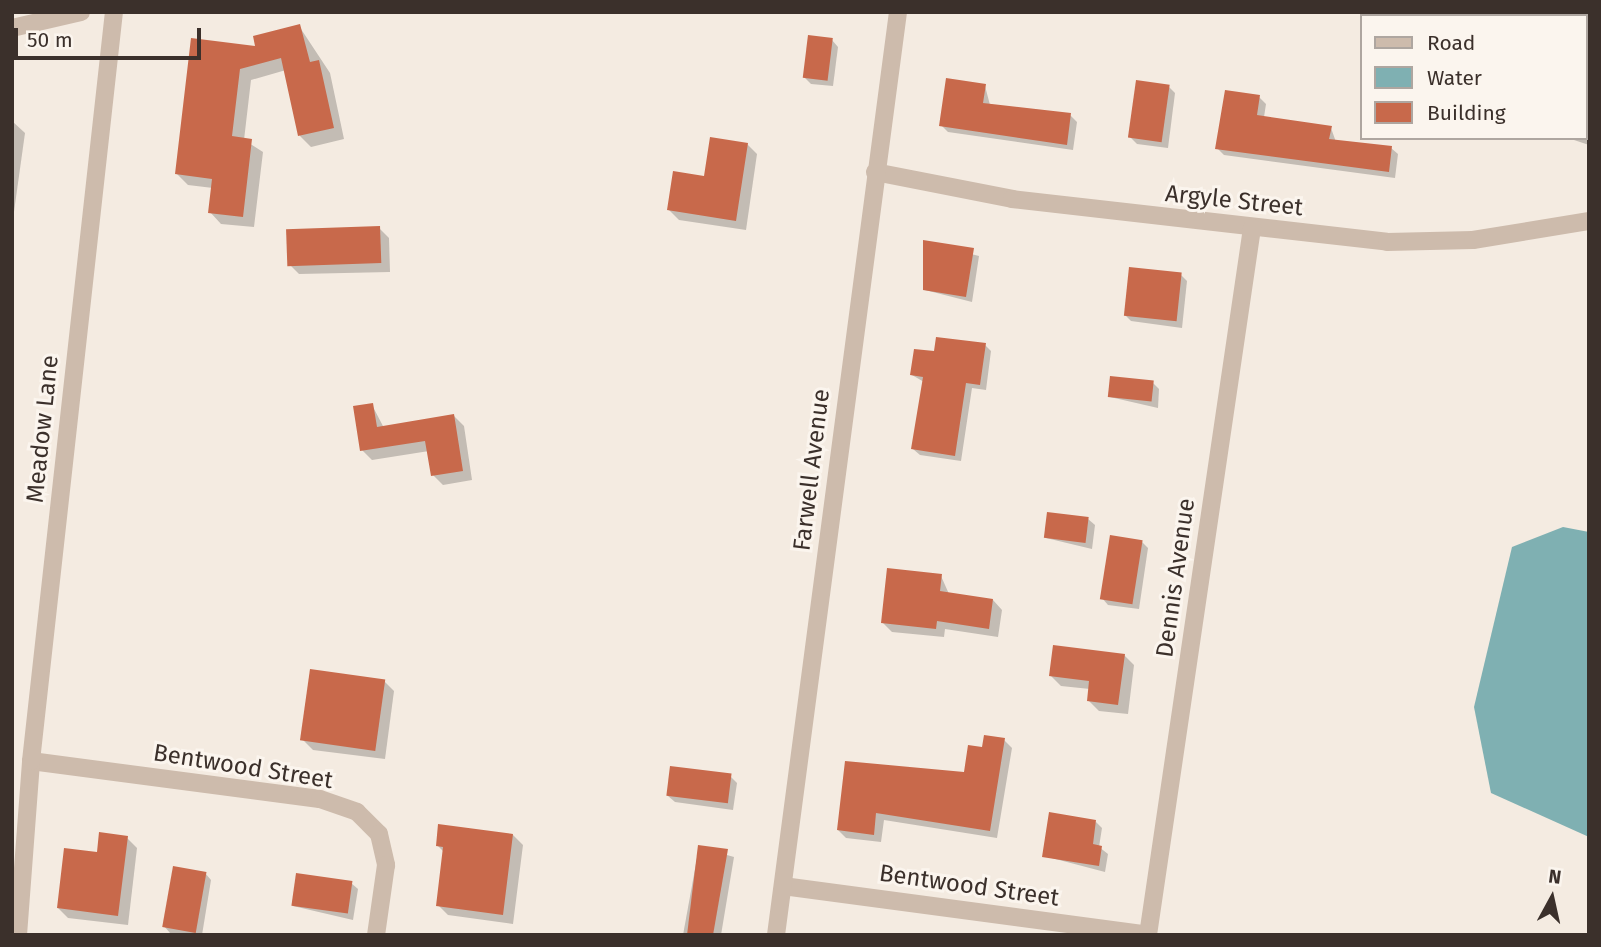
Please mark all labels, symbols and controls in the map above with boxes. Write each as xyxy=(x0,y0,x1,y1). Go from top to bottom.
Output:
scale bar xyxy=(18,14,205,58)
legend xyxy=(1360,14,1587,140)
text: 50 m xyxy=(27,27,73,53)
text: Road xyxy=(1427,30,1475,56)
text: Water xyxy=(1427,65,1482,91)
text: Building xyxy=(1427,100,1506,126)
street label: Argyle Street xyxy=(1164,179,1304,223)
street label: Meadow Lane xyxy=(21,354,65,504)
street label: Farwell Avenue xyxy=(788,387,836,553)
street label: Dennis Avenue xyxy=(1151,496,1201,660)
street label: Bentwood Street xyxy=(151,739,335,795)
street label: Bentwood Street xyxy=(877,859,1061,913)
north arrow xyxy=(1517,863,1587,933)
text: N xyxy=(1547,864,1563,889)

